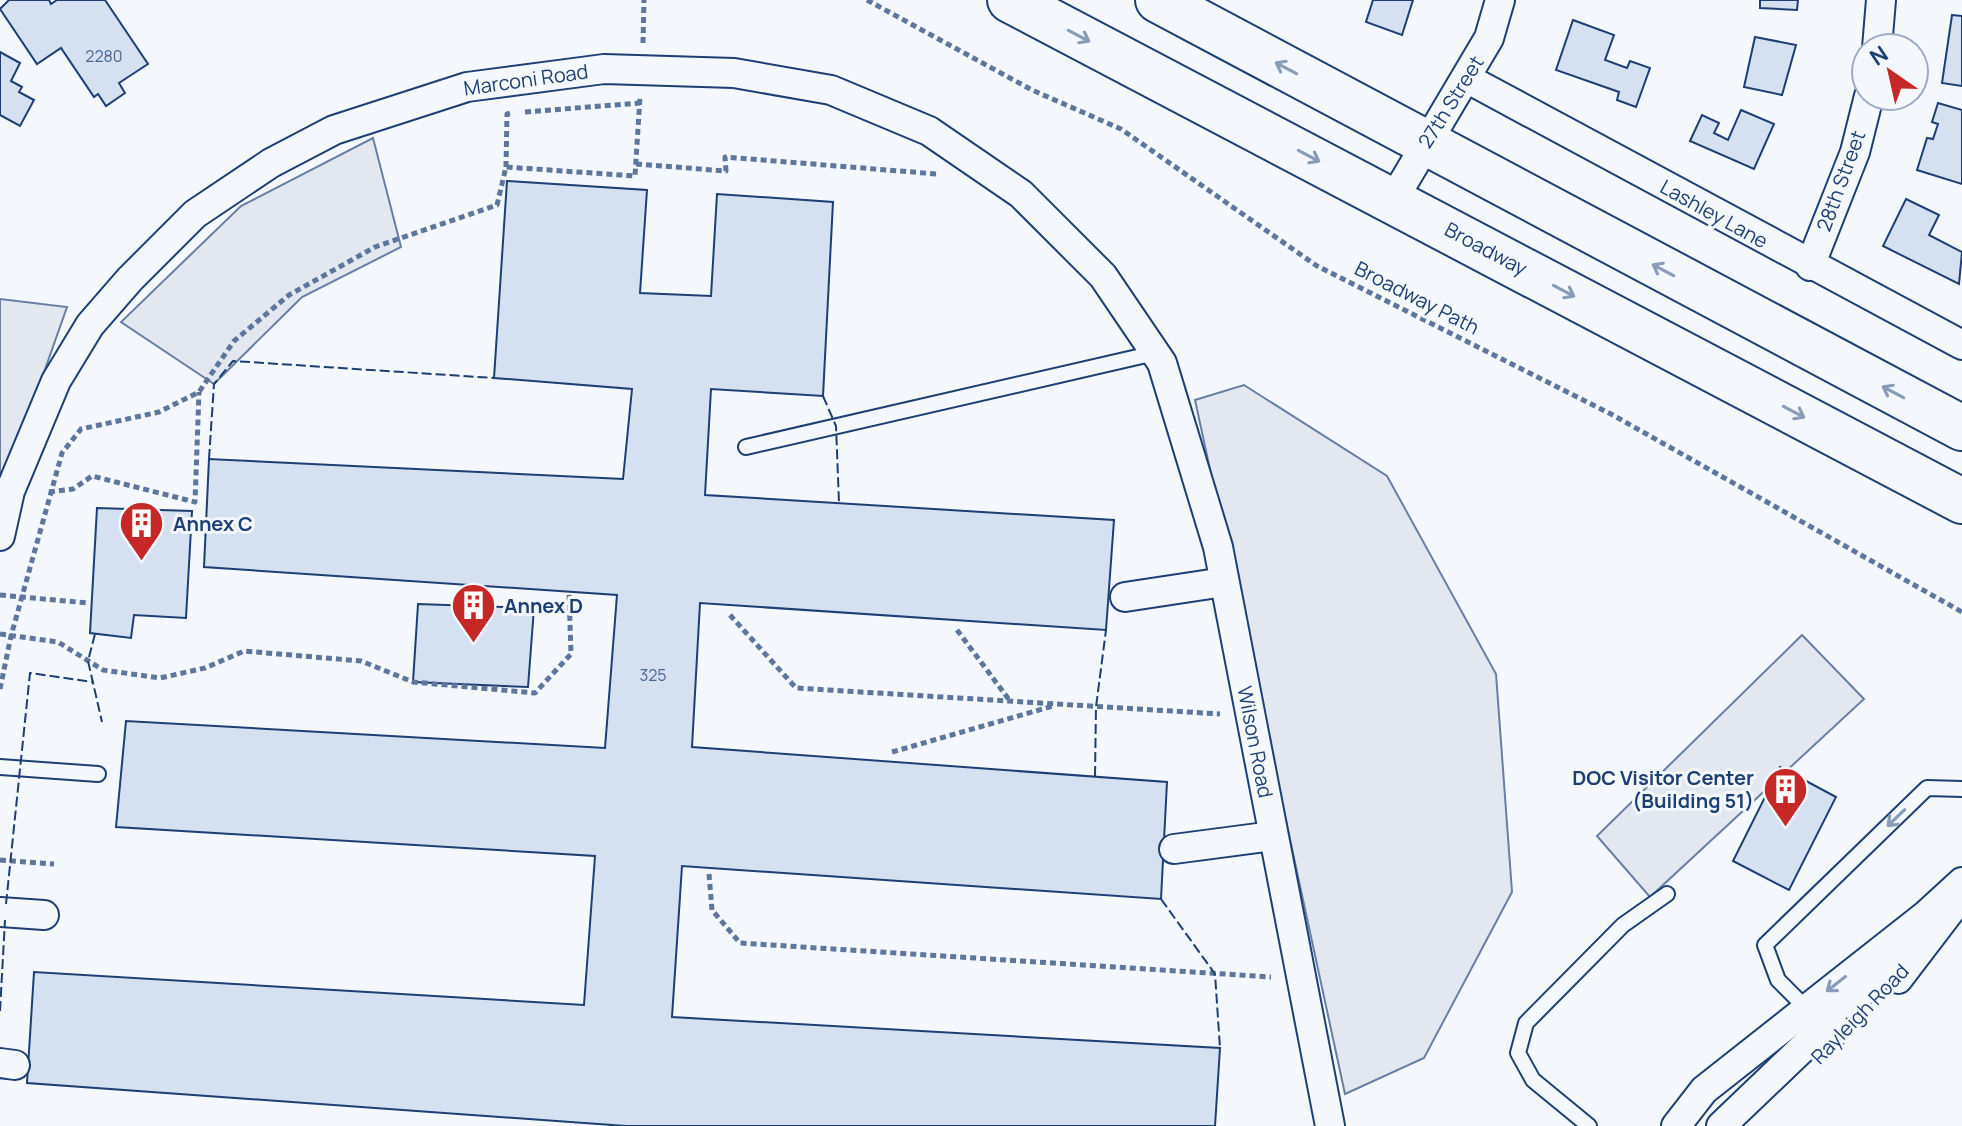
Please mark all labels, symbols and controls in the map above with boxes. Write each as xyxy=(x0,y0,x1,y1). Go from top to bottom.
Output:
one-way arrow xyxy=(1067,28,1091,44)
north arrow xyxy=(1850,32,1930,112)
text: N xyxy=(1864,39,1894,72)
house number: 2280 xyxy=(85,45,123,67)
street label: 27th Street xyxy=(1412,50,1490,153)
street label: Marconi Road xyxy=(462,57,590,102)
one-way arrow xyxy=(1274,60,1298,76)
street label: 28th Street xyxy=(1810,127,1871,235)
one-way arrow xyxy=(1297,149,1321,165)
street label: Lashley Lane xyxy=(1656,173,1773,254)
street label: Broadway xyxy=(1440,216,1533,282)
street label: Broadway Path xyxy=(1350,255,1484,341)
one-way arrow xyxy=(1652,261,1676,277)
one-way arrow xyxy=(1552,283,1576,299)
one-way arrow xyxy=(1882,383,1905,399)
one-way arrow xyxy=(1782,404,1806,420)
building icon: Annex C xyxy=(118,500,166,563)
place label: Annex C xyxy=(173,510,253,537)
building icon: Annex D xyxy=(449,582,497,645)
place label: Annex D xyxy=(504,592,583,619)
house number: 325 xyxy=(639,664,667,686)
street label: Wilson Road xyxy=(1231,684,1280,800)
place label: DOC Visitor Center (Building 51) xyxy=(1572,764,1754,814)
building icon: DOC Visitor Center (Building 51) xyxy=(1761,766,1809,829)
one-way arrow xyxy=(1886,808,1906,827)
street label: Rayleigh Road xyxy=(1805,958,1914,1070)
one-way arrow xyxy=(1826,976,1848,993)

